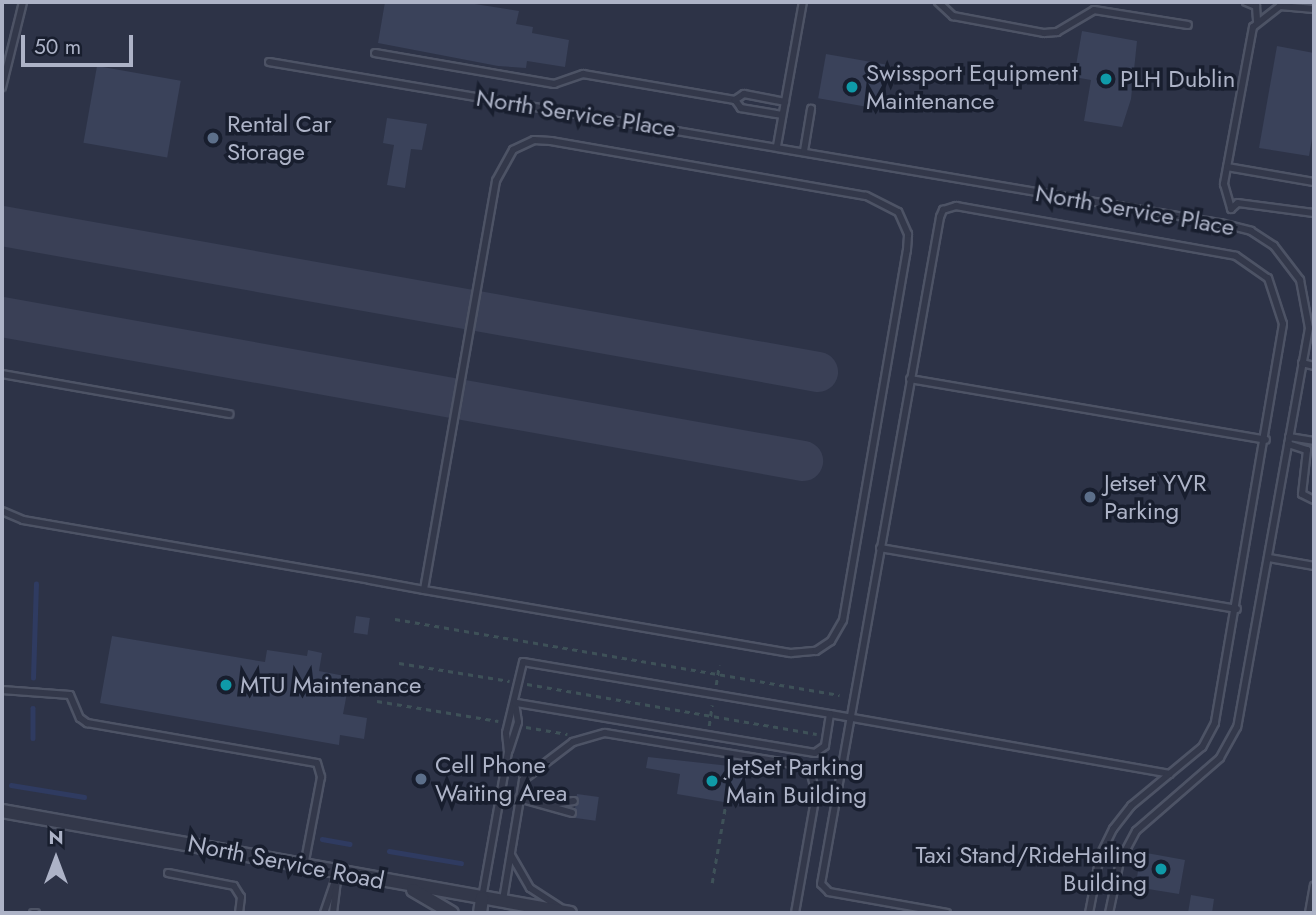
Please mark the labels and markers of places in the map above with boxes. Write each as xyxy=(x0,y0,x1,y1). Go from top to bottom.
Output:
place label: Swissport Equipment Maintenance xyxy=(866,59,1078,115)
place label: PLH Dublin xyxy=(1120,65,1235,93)
marker: PLH Dublin xyxy=(1098,71,1114,87)
marker: Swissport Equipment Maintenance xyxy=(844,79,860,95)
place label: Rental Car Storage xyxy=(227,110,332,166)
marker: Rental Car Storage xyxy=(205,130,221,146)
place label: Jetset YVR Parking xyxy=(1104,469,1206,525)
marker: Jetset YVR Parking xyxy=(1082,489,1098,505)
place label: MTU Maintenance xyxy=(240,671,421,699)
marker: MTU Maintenance xyxy=(218,677,234,693)
place label: Cell Phone Waiting Area xyxy=(435,751,567,807)
place label: JetSet Parking Main Building xyxy=(726,753,867,809)
marker: Cell Phone Waiting Area xyxy=(413,771,429,787)
marker: JetSet Parking Main Building xyxy=(704,773,720,789)
place label: Taxi Stand/RideHailing Building xyxy=(915,841,1147,897)
marker: Taxi Stand/RideHailing Building xyxy=(1153,861,1169,877)

